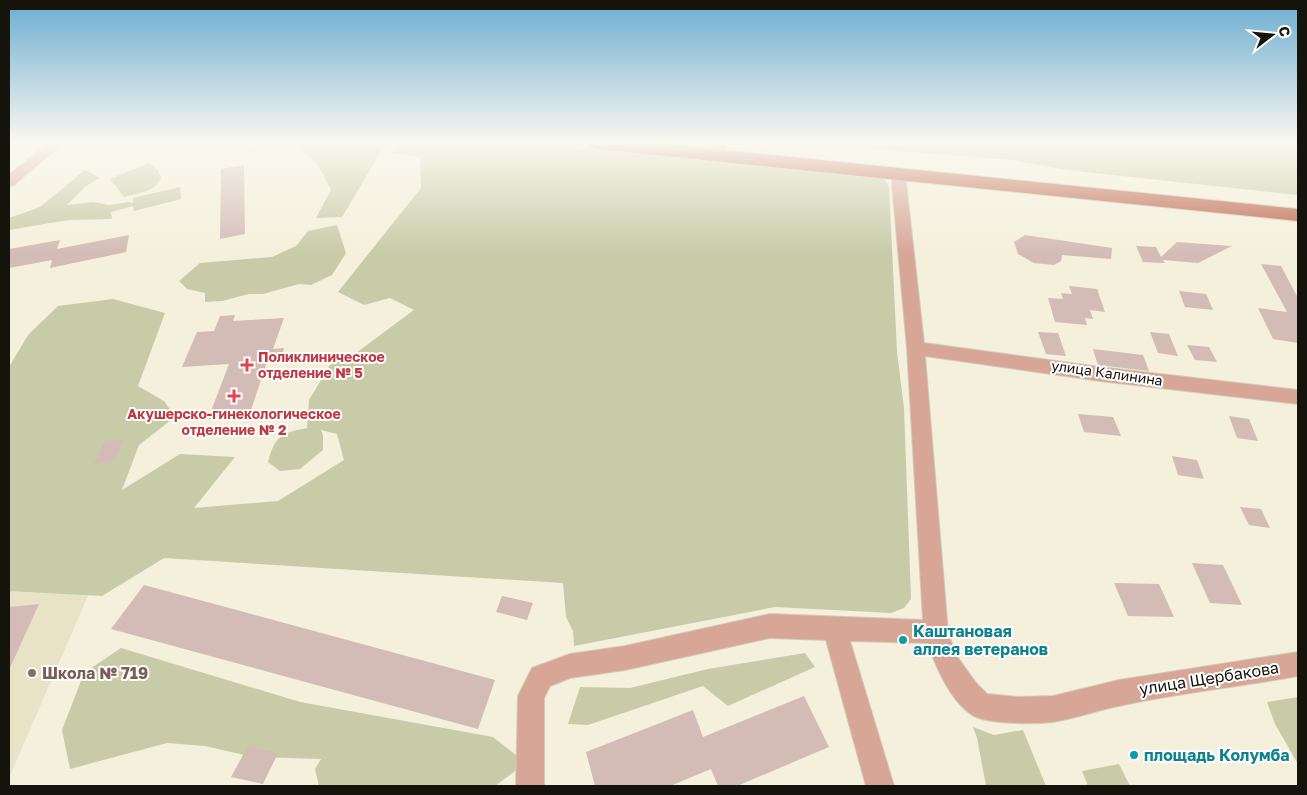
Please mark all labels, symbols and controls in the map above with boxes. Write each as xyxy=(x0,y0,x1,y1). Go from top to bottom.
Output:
north arrow xyxy=(1247,10,1297,60)
text: С xyxy=(1275,24,1295,38)
place label: Поликлиническое отделение № 5 xyxy=(258,348,385,381)
street label: улица Калинина xyxy=(1050,356,1164,389)
marker: Поликлиническое отделение № 5 xyxy=(240,358,254,372)
marker: Акушерско-гинекологическое отделение № 2 xyxy=(227,389,241,403)
place label: Акушерско-гинекологическое отделение № 2 xyxy=(127,405,341,438)
place label: Каштановая аллея ветеранов xyxy=(913,621,1048,659)
marker: Каштановая аллея ветеранов xyxy=(897,634,909,646)
street label: улица Щербакова xyxy=(1138,657,1280,699)
place label: Школа № 719 xyxy=(42,663,148,683)
marker: Школа № 719 xyxy=(26,667,38,679)
place label: площадь Колумба xyxy=(1144,745,1289,765)
marker: площадь Колумба xyxy=(1128,749,1140,761)

